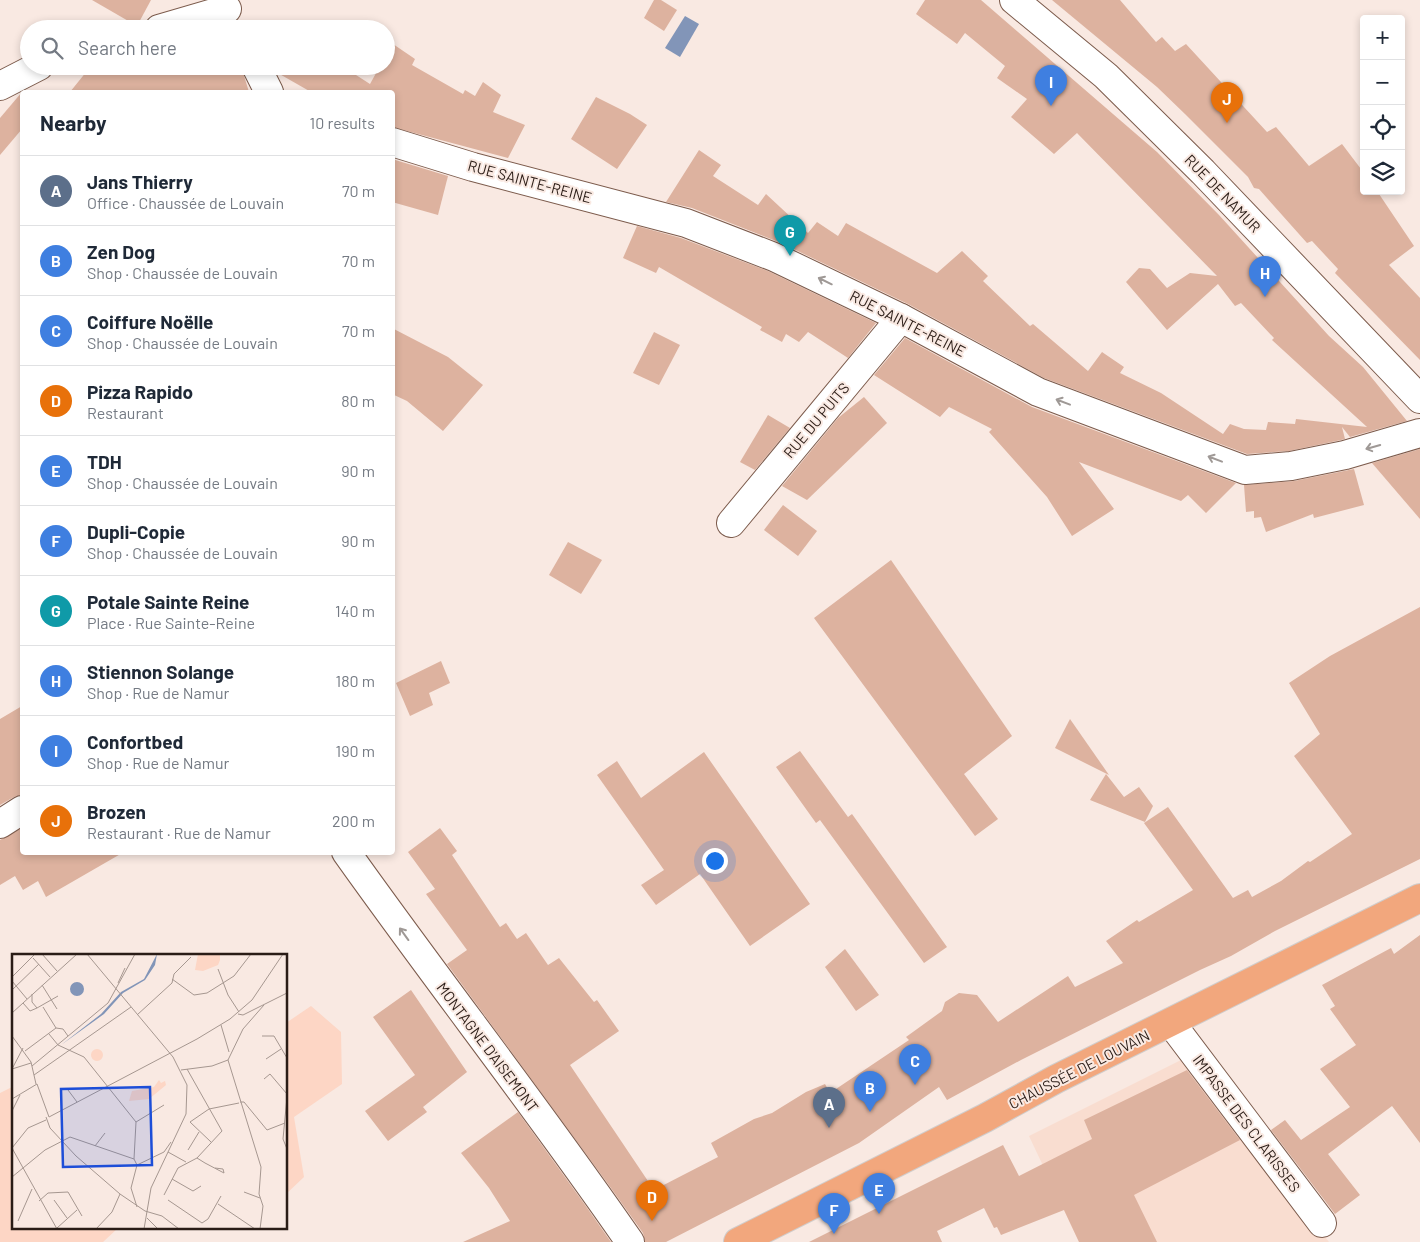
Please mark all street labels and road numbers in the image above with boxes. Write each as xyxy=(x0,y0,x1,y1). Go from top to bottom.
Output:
street label: RUE DE NAMUR xyxy=(1181,150,1265,236)
street label: RUE SAINTE-REINE xyxy=(466,156,594,206)
street label: RUE SAINTE-REINE xyxy=(847,286,969,360)
street label: RUE DU PUITS xyxy=(779,379,853,461)
street label: MONTAGNE D'AISEMONT xyxy=(433,979,543,1115)
street label: CHAUSSÉE DE LOUVAIN xyxy=(1005,1026,1153,1112)
street label: IMPASSE DES CLARISSES xyxy=(1189,1051,1305,1195)

